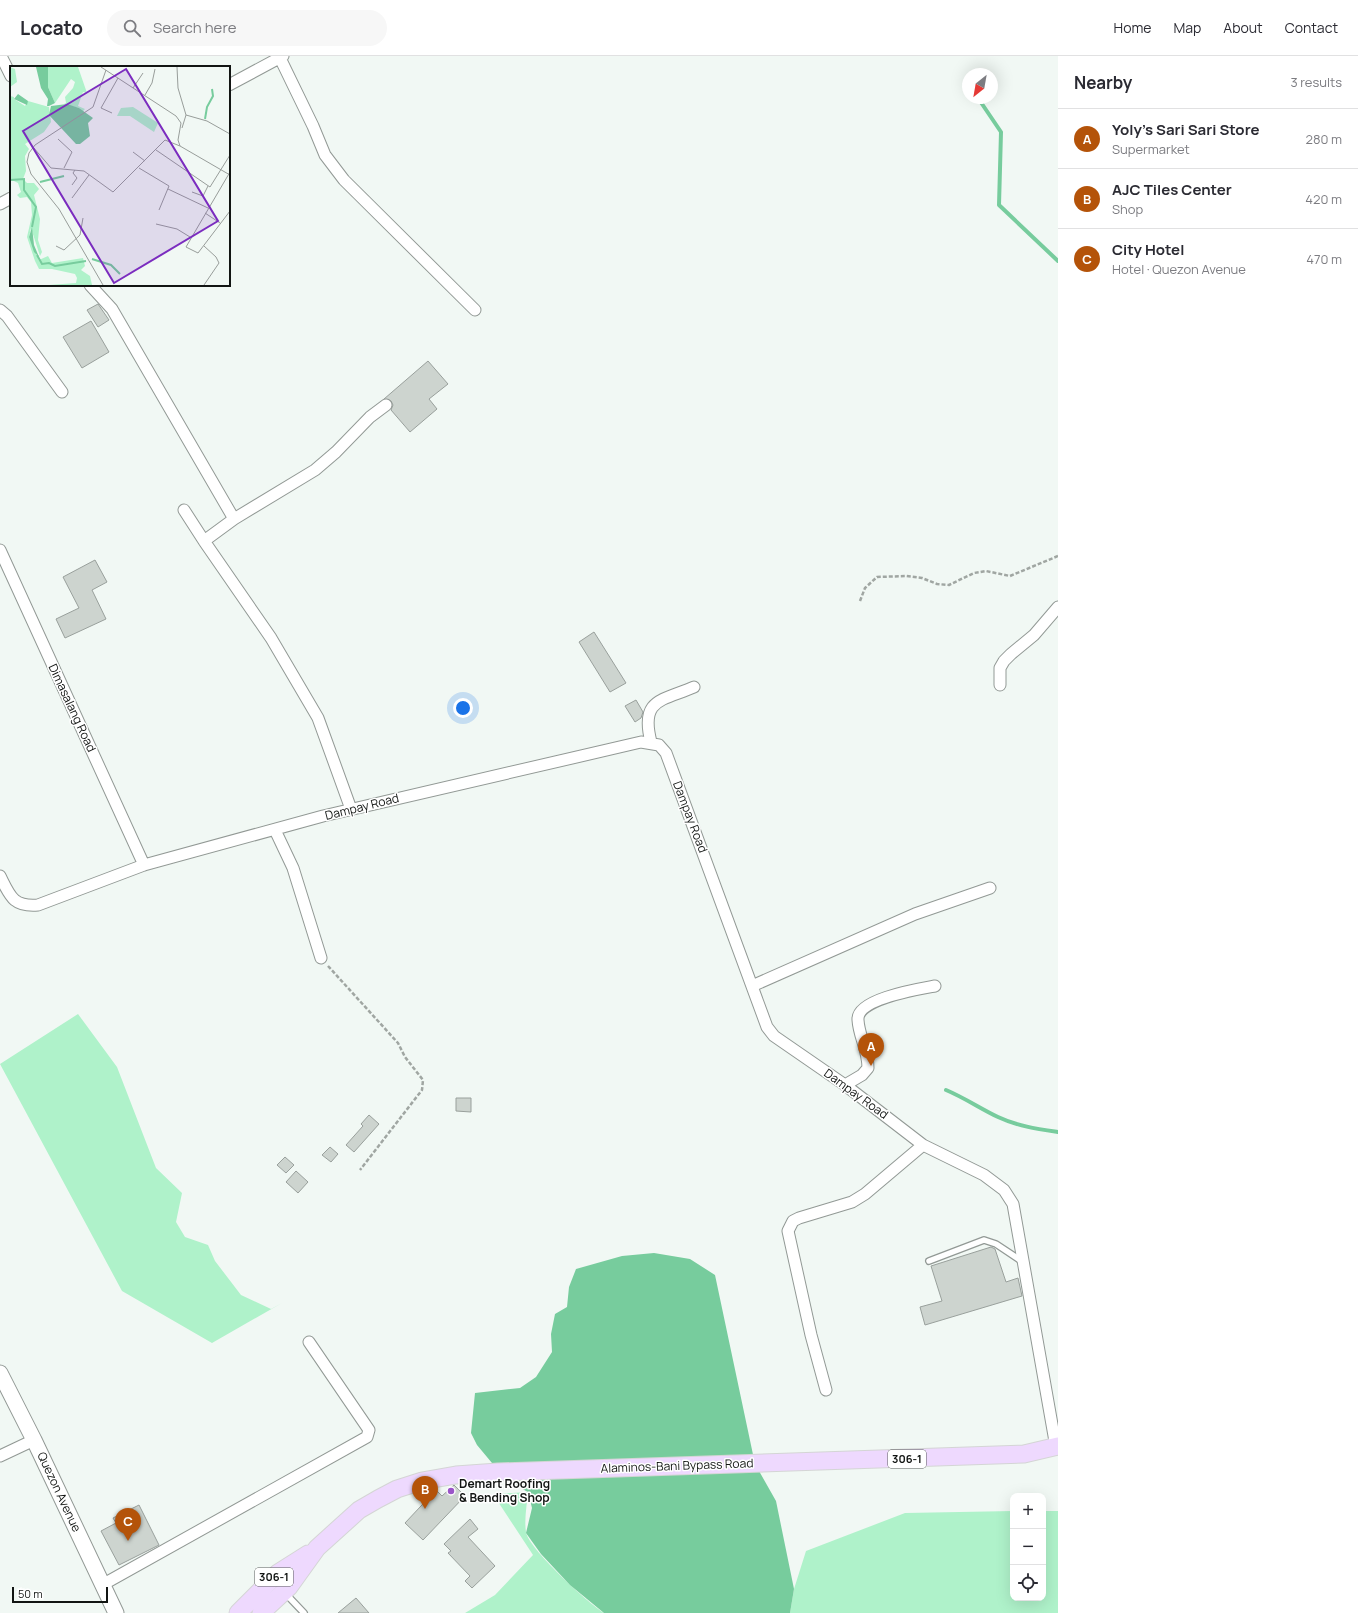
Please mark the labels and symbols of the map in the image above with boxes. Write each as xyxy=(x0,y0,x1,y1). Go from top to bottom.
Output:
inset map xyxy=(10,66,230,286)
north arrow xyxy=(962,68,998,104)
street label: Dimasalang Road xyxy=(45,661,100,755)
your location xyxy=(453,698,473,718)
street label: Dampay Road xyxy=(669,779,712,855)
street label: Dampay Road xyxy=(323,789,401,824)
pin: A xyxy=(858,1033,884,1066)
street label: Dampay Road xyxy=(821,1065,892,1123)
street label: Quezon Avenue xyxy=(33,1449,85,1535)
road number: 306-1 xyxy=(888,1450,926,1468)
street label: Alaminos-Bani Bypass Road xyxy=(600,1454,754,1477)
place label: Demart Roofing & Bending Shop xyxy=(459,1475,550,1506)
pin: B xyxy=(412,1476,438,1509)
marker: Demart Roofing & Bending Shop xyxy=(446,1486,456,1496)
pin: C xyxy=(115,1508,141,1541)
road number: 306-1 xyxy=(255,1568,293,1586)
scale bar xyxy=(12,1585,108,1604)

